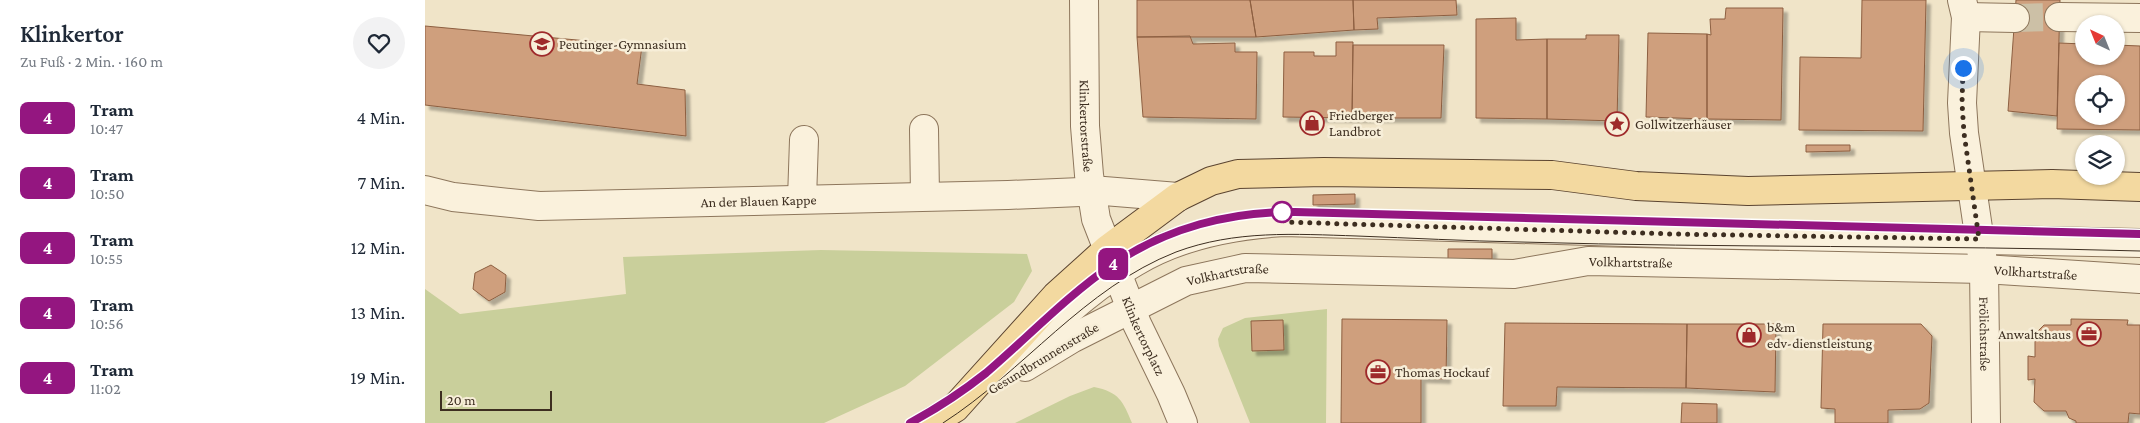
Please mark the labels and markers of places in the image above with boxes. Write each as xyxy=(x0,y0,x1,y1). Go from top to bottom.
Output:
school or university icon: Peutinger-Gymnasium xyxy=(529,31,555,57)
place label: Peutinger-Gymnasium xyxy=(559,36,686,52)
place label: Friedberger Landbrot xyxy=(1329,107,1394,139)
shop icon: Friedberger Landbrot xyxy=(1299,110,1325,136)
place icon: Gollwitzerhäuser xyxy=(1604,111,1630,137)
place label: Gollwitzerhäuser xyxy=(1635,116,1732,132)
unlabelled marker xyxy=(1271,201,1293,223)
place label: b&m edv-dienstleistung xyxy=(1767,319,1873,351)
office icon: Anwaltshaus xyxy=(2076,321,2102,347)
shop icon: b&m edv-dienstleistung xyxy=(1736,322,1762,348)
place label: Anwaltshaus xyxy=(1998,326,2071,342)
office icon: Thomas Hockauf xyxy=(1365,359,1391,385)
place label: Thomas Hockauf xyxy=(1395,364,1490,380)

